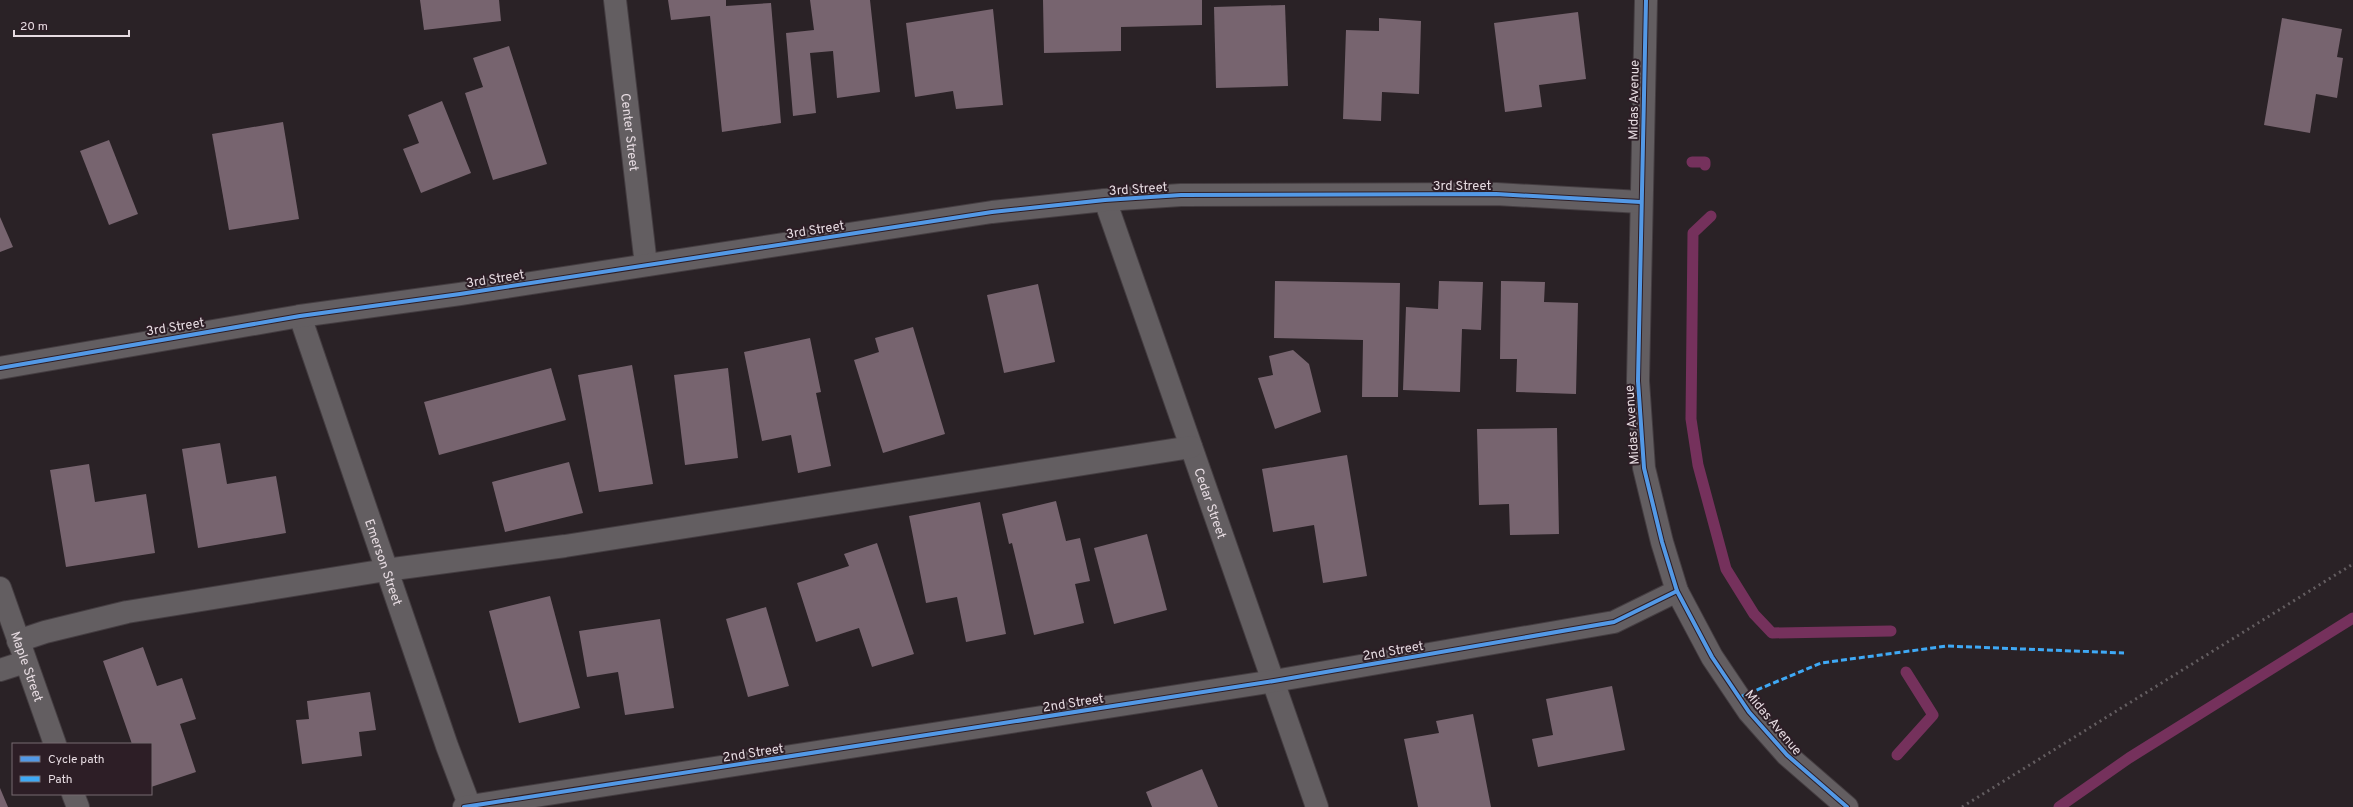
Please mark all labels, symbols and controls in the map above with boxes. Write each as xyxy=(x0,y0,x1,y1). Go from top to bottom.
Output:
scale bar xyxy=(14,12,129,38)
text: 20 m xyxy=(20,19,48,35)
street label: Midas Avenue xyxy=(1626,60,1644,140)
street label: Center Street xyxy=(616,92,641,172)
street label: 3rd Street xyxy=(1433,179,1491,195)
street label: 3rd Street xyxy=(1108,180,1168,200)
street label: 3rd Street xyxy=(785,218,846,243)
street label: 3rd Street xyxy=(465,267,526,292)
street label: 3rd Street xyxy=(145,315,206,340)
street label: Midas Avenue xyxy=(1622,384,1644,465)
street label: Cedar Street xyxy=(1189,466,1229,541)
street label: Emerson Street xyxy=(360,517,404,608)
street label: Maple Street xyxy=(6,630,46,704)
street label: 2nd Street xyxy=(1362,639,1425,665)
street label: Midas Avenue xyxy=(1741,688,1804,759)
street label: 2nd Street xyxy=(1042,691,1105,717)
street label: 2nd Street xyxy=(722,741,785,767)
legend xyxy=(12,743,152,795)
text: Cycle path xyxy=(48,752,105,768)
text: Path xyxy=(48,772,73,788)

